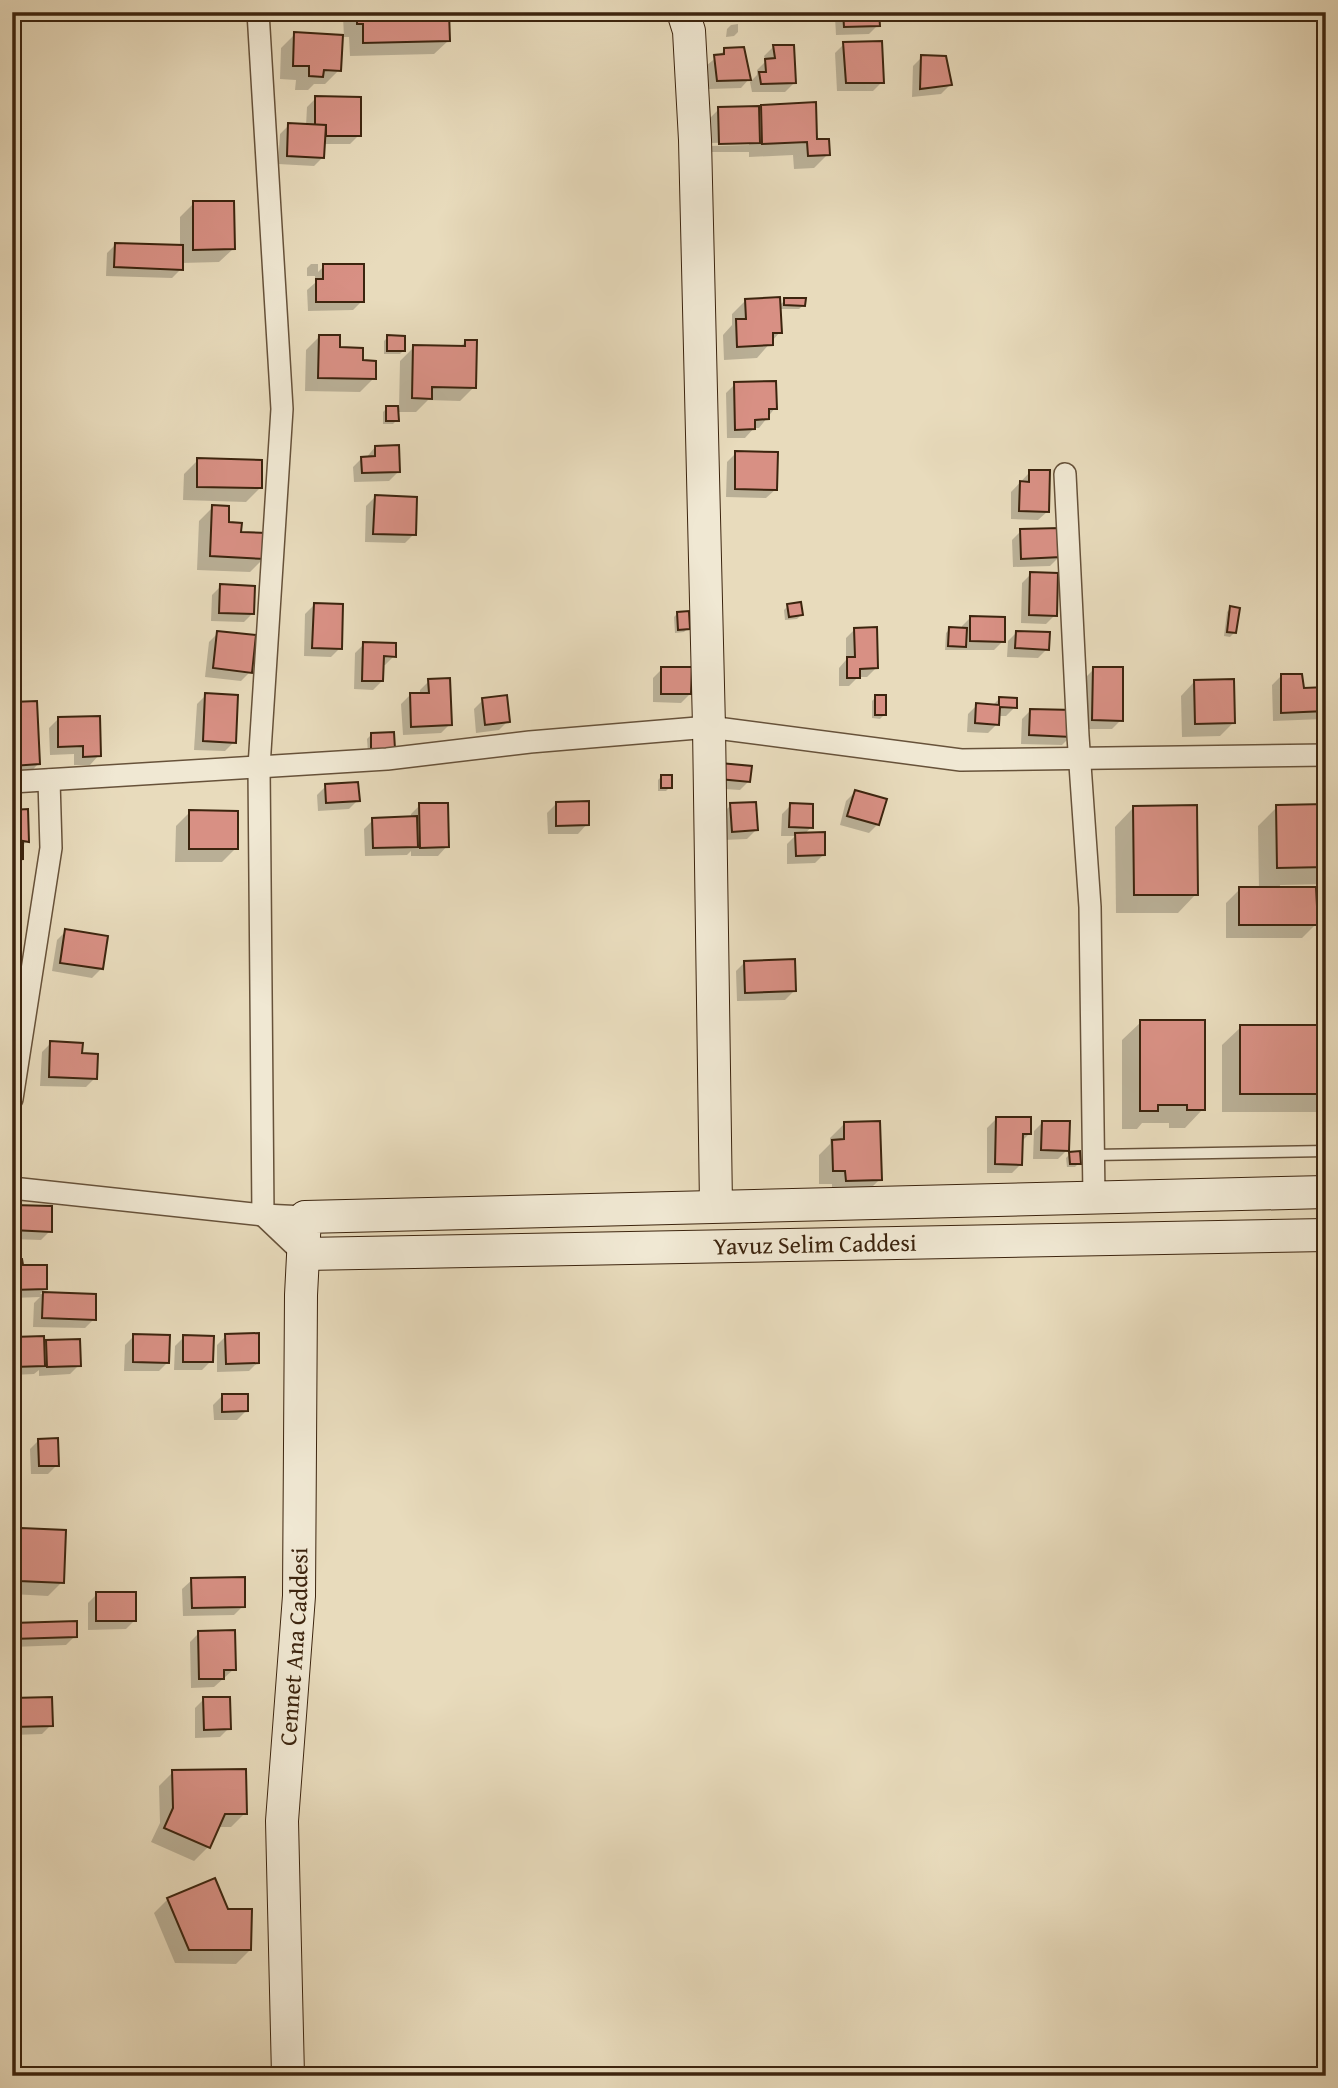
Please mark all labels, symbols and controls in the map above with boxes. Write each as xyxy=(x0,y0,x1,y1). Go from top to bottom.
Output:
street label: Yavuz Selim Caddesi xyxy=(713,1225,917,1263)
street label: Cennet Ana Caddesi xyxy=(270,1547,316,1747)

